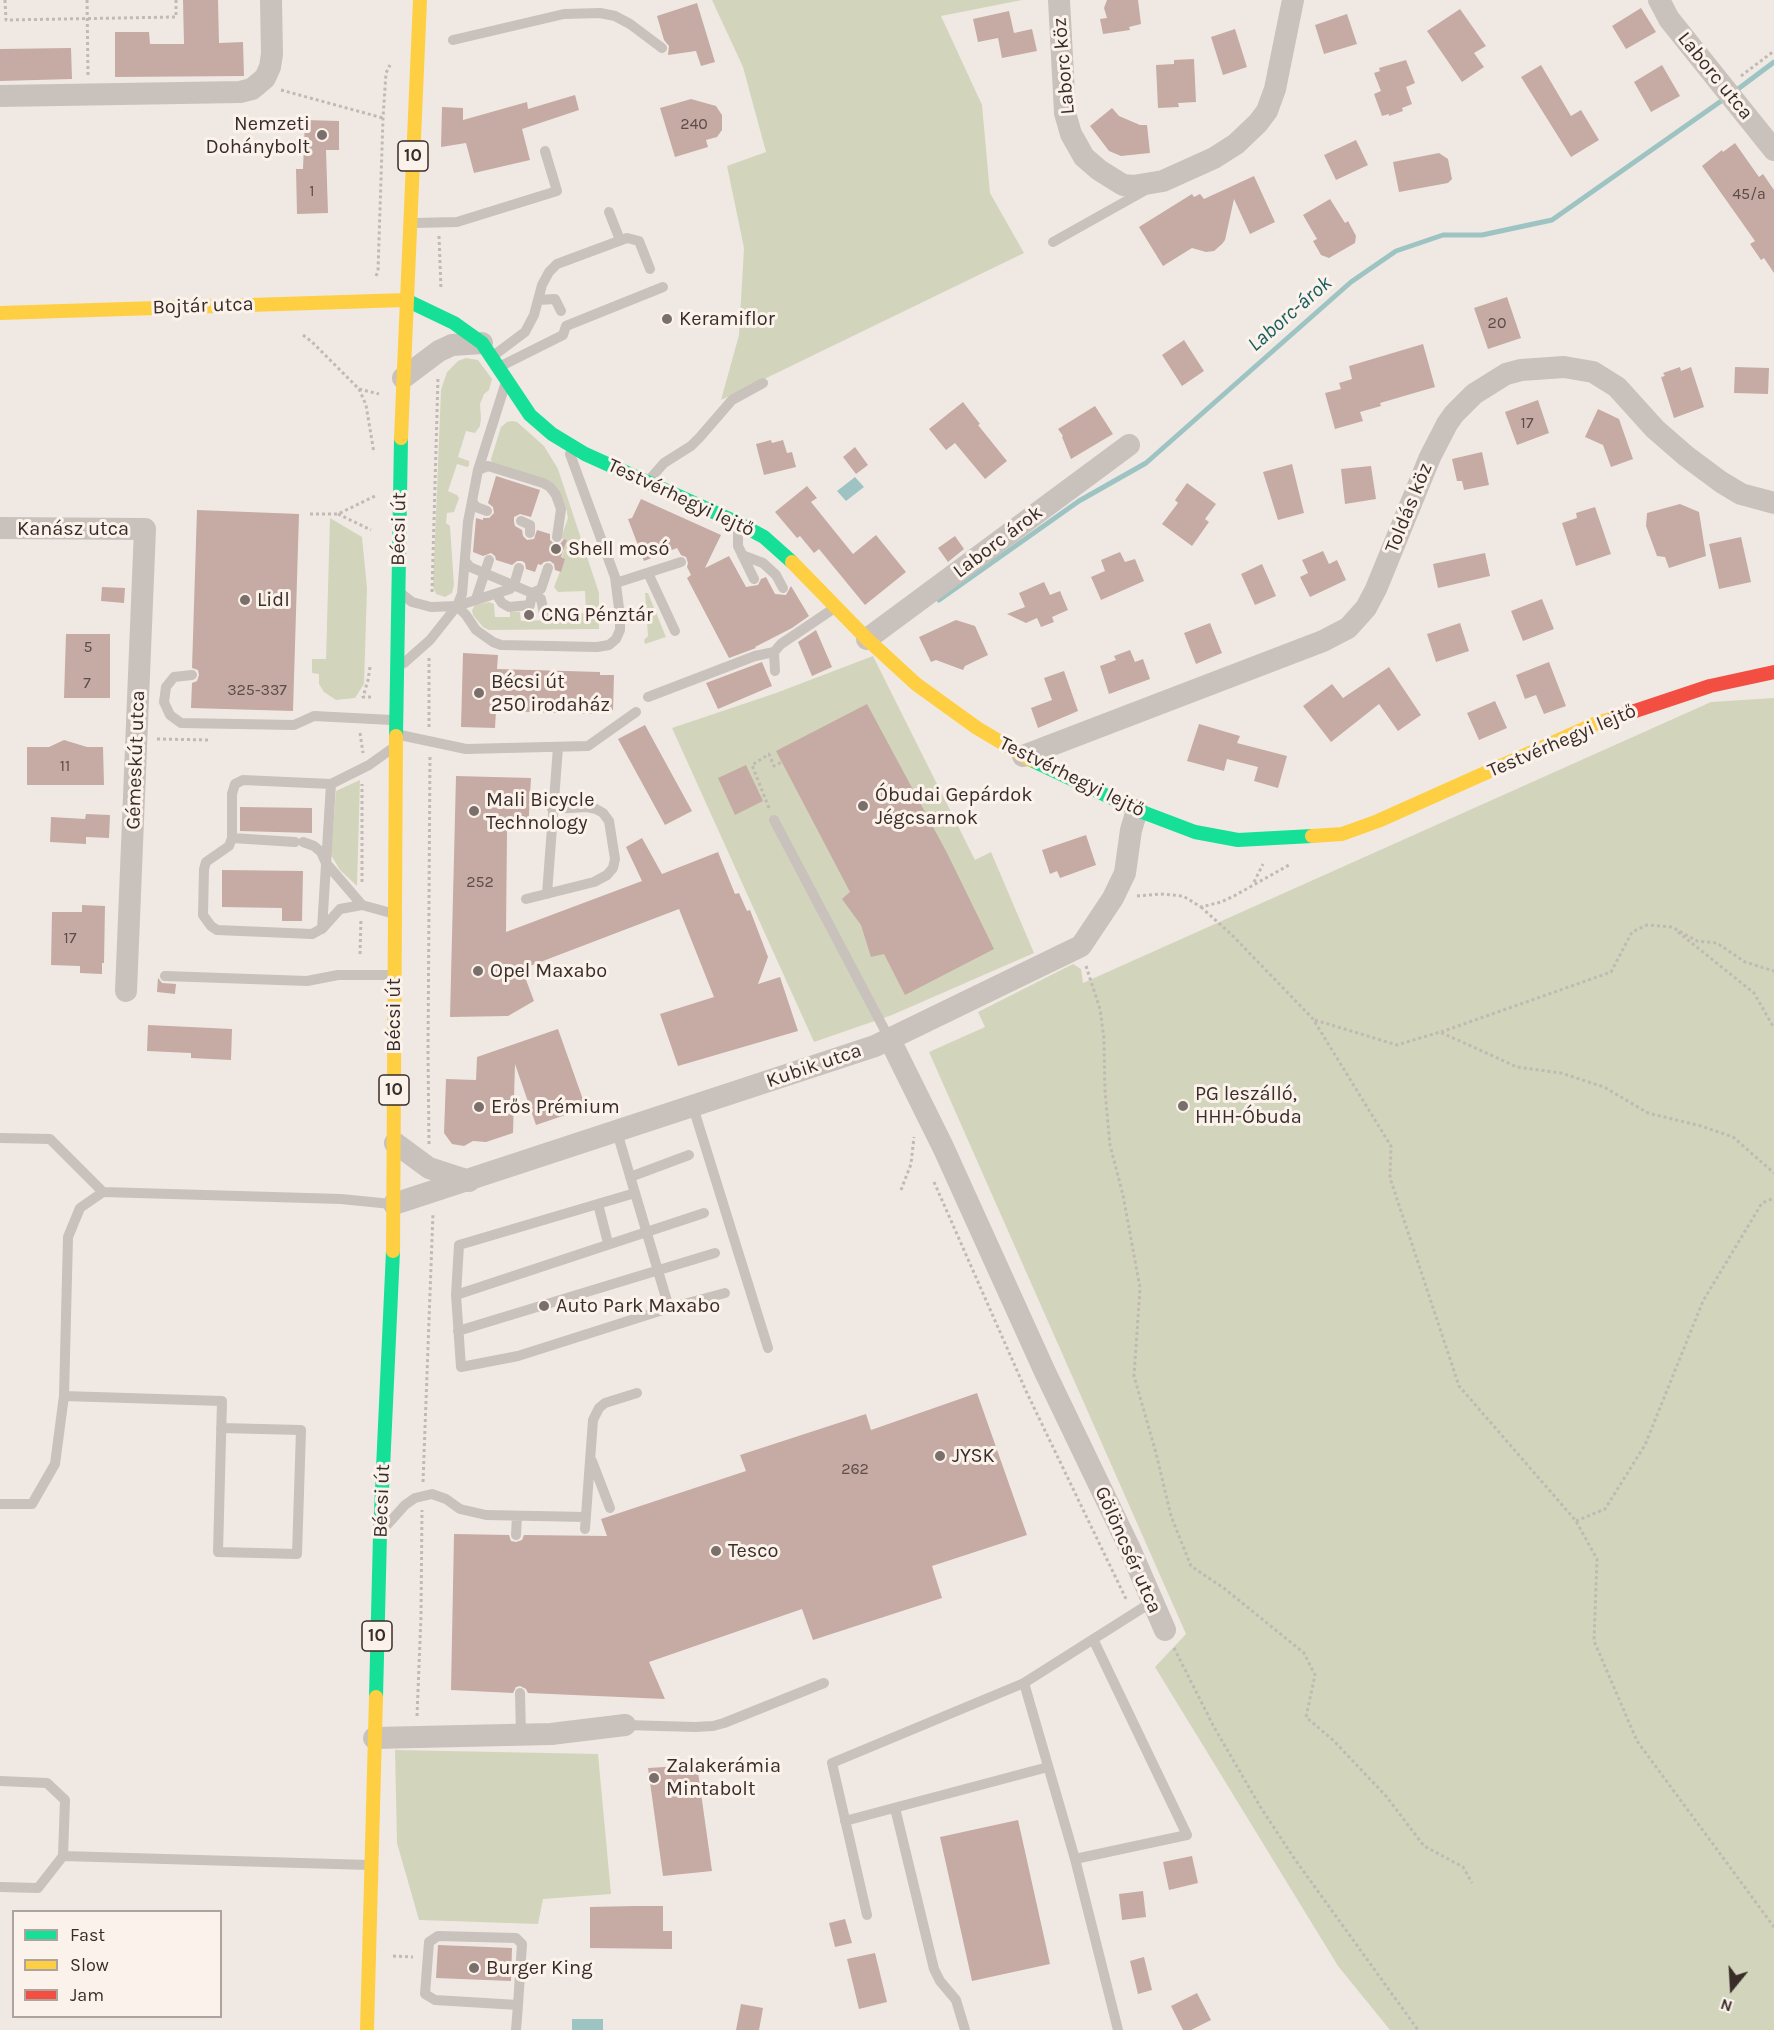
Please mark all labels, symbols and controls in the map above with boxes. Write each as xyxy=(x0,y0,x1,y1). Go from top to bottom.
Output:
street label: Laborc köz xyxy=(1048,17,1080,115)
street label: Laborc utca xyxy=(1672,27,1758,125)
place label: Nemzeti Dohánybolt xyxy=(206,112,310,159)
house number: 240 xyxy=(680,114,708,134)
marker: Nemzeti Dohánybolt xyxy=(315,128,329,142)
road number: 10 xyxy=(398,141,428,171)
house number: 1 xyxy=(309,181,315,201)
house number: 45/a xyxy=(1732,184,1766,204)
water label: Laborc-árok xyxy=(1243,271,1337,357)
street label: Bojtár utca xyxy=(152,292,254,320)
place label: Keramiflor xyxy=(679,307,775,331)
marker: Keramiflor xyxy=(660,312,674,326)
house number: 20 xyxy=(1488,313,1506,333)
house number: 17 xyxy=(1521,413,1533,433)
street label: Testvérhegyi lejtő xyxy=(604,454,758,542)
street label: Toldás köz xyxy=(1380,460,1438,556)
street label: Bécsi út xyxy=(386,492,412,566)
street label: Laborc árok xyxy=(948,501,1048,583)
street label: Kanász utca xyxy=(17,517,129,541)
place label: Shell mosó xyxy=(568,537,669,561)
marker: Shell mosó xyxy=(549,542,563,556)
place label: Lidl xyxy=(257,588,290,612)
marker: Lidl xyxy=(238,593,252,607)
place label: CNG Pénztár xyxy=(541,603,653,627)
marker: CNG Pénztár xyxy=(522,608,536,622)
house number: 5 xyxy=(83,637,93,657)
place label: Bécsi út 250 irodaház xyxy=(491,670,610,717)
house number: 7 xyxy=(83,673,91,693)
house number: 325-337 xyxy=(227,680,287,700)
marker: Bécsi út 250 irodaház xyxy=(472,686,486,700)
street label: Gémeskút utca xyxy=(122,690,150,830)
street label: Testvérhegyi lejtő xyxy=(1484,699,1640,783)
street label: Testvérhegyi lejtő xyxy=(995,731,1149,823)
house number: 11 xyxy=(60,756,70,776)
place label: Óbudai Gepárdok Jégcsarnok xyxy=(875,783,1033,830)
place label: Mali Bicycle Technology xyxy=(486,788,594,835)
marker: Óbudai Gepárdok Jégcsarnok xyxy=(856,799,870,813)
marker: Mali Bicycle Technology xyxy=(467,804,481,818)
house number: 252 xyxy=(466,872,494,892)
house number: 17 xyxy=(64,928,76,948)
place label: Opel Maxabo xyxy=(490,959,607,983)
marker: Opel Maxabo xyxy=(471,964,485,978)
street label: Bécsi út xyxy=(382,978,406,1052)
street label: Kubik utca xyxy=(763,1039,865,1093)
road number: 10 xyxy=(379,1075,409,1105)
place label: PG leszálló, HHH-Óbuda xyxy=(1195,1082,1302,1129)
place label: Erős Prémium xyxy=(491,1095,620,1119)
marker: PG leszálló, HHH-Óbuda xyxy=(1176,1099,1190,1113)
marker: Erős Prémium xyxy=(472,1100,486,1114)
place label: Auto Park Maxabo xyxy=(556,1294,720,1318)
marker: Auto Park Maxabo xyxy=(537,1299,551,1313)
place label: JYSK xyxy=(952,1444,995,1468)
marker: JYSK xyxy=(933,1449,947,1463)
house number: 262 xyxy=(841,1459,869,1479)
street label: Bécsi út xyxy=(369,1464,395,1538)
street label: Gölöncsér utca xyxy=(1089,1483,1167,1617)
place label: Tesco xyxy=(728,1539,779,1563)
marker: Tesco xyxy=(709,1544,723,1558)
road number: 10 xyxy=(362,1621,392,1651)
place label: Zalakerámia Mintabolt xyxy=(666,1754,781,1801)
marker: Zalakerámia Mintabolt xyxy=(647,1771,661,1785)
legend xyxy=(12,1910,222,2018)
text: Fast xyxy=(70,1924,105,1946)
text: Slow xyxy=(70,1954,109,1976)
place label: Burger King xyxy=(486,1956,592,1980)
north arrow xyxy=(1702,1958,1762,2018)
marker: Burger King xyxy=(467,1961,481,1975)
text: Jam xyxy=(70,1984,104,2006)
text: N xyxy=(1718,1995,1735,2016)

